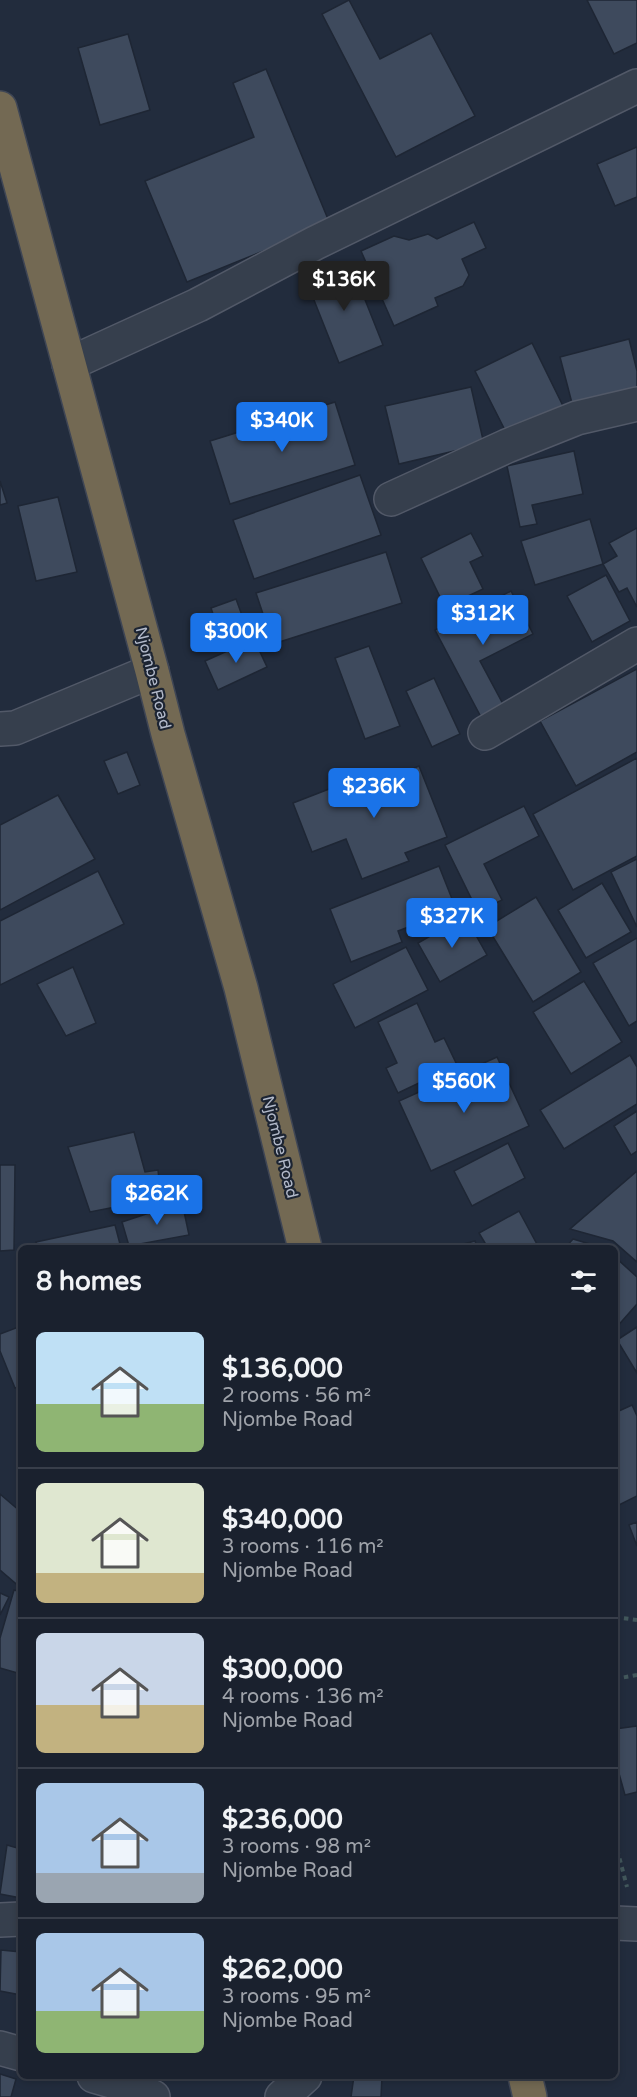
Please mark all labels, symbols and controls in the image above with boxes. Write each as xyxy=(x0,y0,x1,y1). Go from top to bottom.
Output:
pin: $136K xyxy=(302,261,386,312)
text: $136K xyxy=(312,268,376,292)
pin: $340K xyxy=(240,402,324,453)
text: $340K xyxy=(250,409,314,433)
pin: $312K xyxy=(441,595,525,646)
text: $312K xyxy=(451,602,515,626)
pin: $300K xyxy=(194,613,278,664)
text: $300K xyxy=(204,620,268,644)
street label: Njombe Road xyxy=(131,625,175,731)
pin: $236K xyxy=(332,768,416,819)
text: $236K xyxy=(342,775,406,799)
pin: $327K xyxy=(410,898,494,949)
text: $327K xyxy=(420,905,484,929)
pin: $560K xyxy=(422,1063,506,1114)
text: $560K xyxy=(432,1070,496,1094)
street label: Njombe Road xyxy=(258,1094,302,1200)
pin: $262K xyxy=(115,1175,199,1226)
text: $262K xyxy=(125,1182,189,1206)
icon: filters xyxy=(567,1265,600,1298)
text: 8 homes xyxy=(36,1266,142,1297)
text: $136,000 xyxy=(222,1353,343,1384)
icon: home xyxy=(84,1356,156,1428)
text: 2 rooms · 56 m² xyxy=(222,1384,371,1408)
text: Njombe Road xyxy=(222,1408,353,1432)
text: $340,000 xyxy=(222,1504,343,1535)
icon: home xyxy=(84,1507,156,1579)
text: 3 rooms · 116 m² xyxy=(222,1535,384,1559)
text: Njombe Road xyxy=(222,1559,353,1583)
text: $300,000 xyxy=(222,1654,343,1685)
icon: home xyxy=(84,1657,156,1729)
text: 4 rooms · 136 m² xyxy=(222,1685,384,1709)
text: Njombe Road xyxy=(222,1709,353,1733)
text: $236,000 xyxy=(222,1804,343,1835)
icon: home xyxy=(84,1807,156,1879)
text: 3 rooms · 98 m² xyxy=(222,1835,371,1859)
text: Njombe Road xyxy=(222,1859,353,1883)
text: $262,000 xyxy=(222,1954,343,1985)
icon: home xyxy=(84,1957,156,2029)
text: 3 rooms · 95 m² xyxy=(222,1985,371,2009)
text: Njombe Road xyxy=(222,2009,353,2033)

